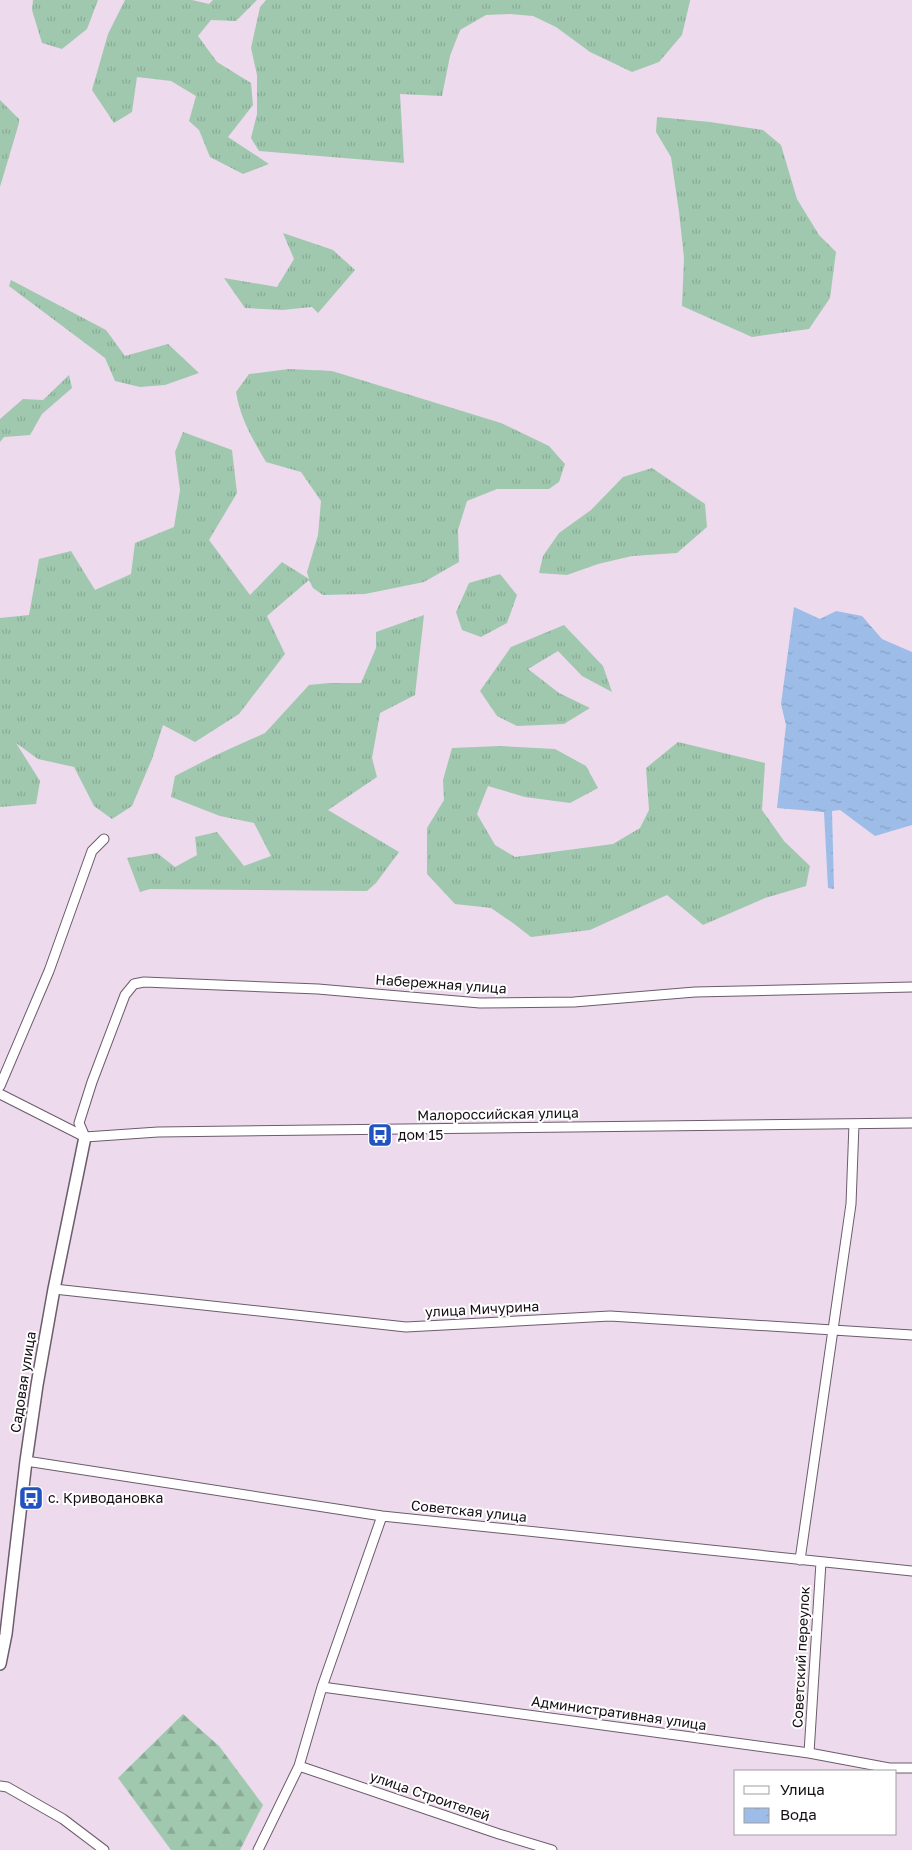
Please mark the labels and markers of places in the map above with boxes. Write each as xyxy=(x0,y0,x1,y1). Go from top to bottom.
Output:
bus stop icon: дом 15 xyxy=(367,1122,393,1148)
place label: дом 15 xyxy=(398,1126,443,1143)
bus stop icon: с. Криводановка xyxy=(18,1485,44,1511)
place label: с. Криводановка xyxy=(48,1489,163,1506)

